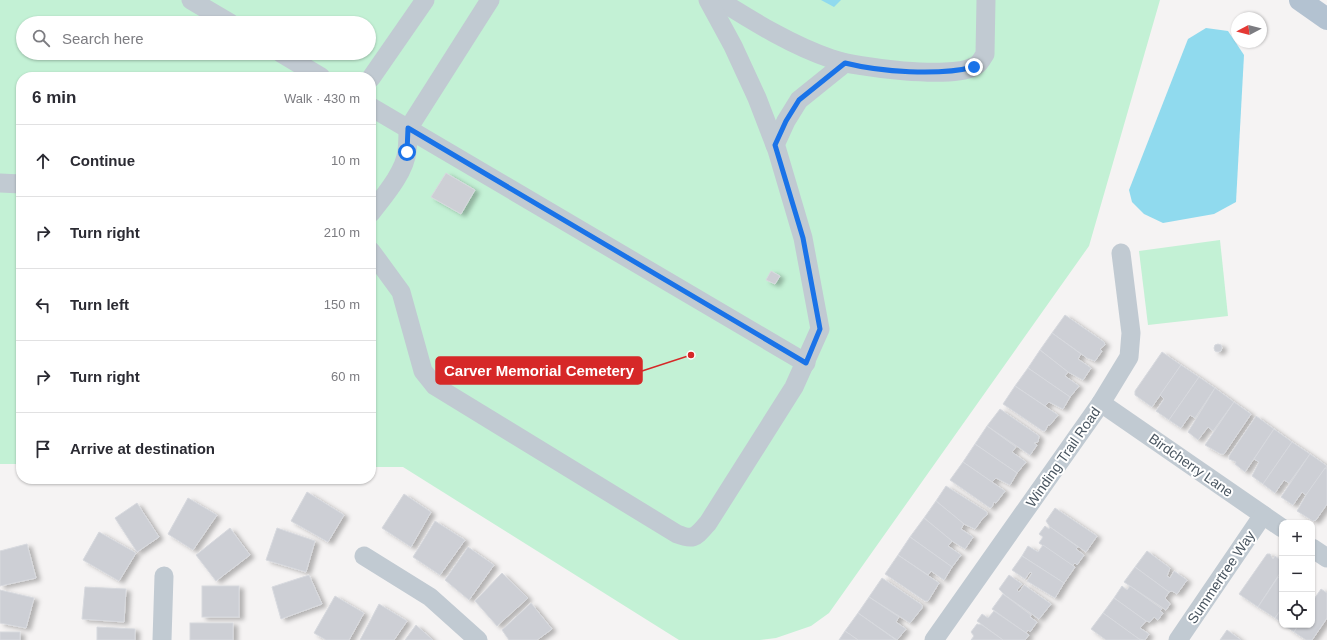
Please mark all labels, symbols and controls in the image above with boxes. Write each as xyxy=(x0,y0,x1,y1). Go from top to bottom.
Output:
north arrow xyxy=(1231,12,1267,48)
search box xyxy=(16,16,376,60)
icon: search xyxy=(30,27,52,49)
text: Search here xyxy=(62,30,144,47)
route end xyxy=(965,58,983,76)
text: 6 min xyxy=(32,88,76,107)
text: Walk · 430 m xyxy=(284,91,360,106)
route start xyxy=(398,143,416,161)
icon: ahead xyxy=(32,150,54,172)
text: Continue xyxy=(70,152,135,169)
text: 10 m xyxy=(331,153,360,168)
icon: right xyxy=(32,222,54,244)
text: Turn right xyxy=(70,224,140,241)
text: 210 m xyxy=(324,225,360,240)
icon: left xyxy=(32,294,54,316)
text: Turn left xyxy=(70,296,129,313)
text: 150 m xyxy=(324,297,360,312)
callout: Carver Memorial Cemetery xyxy=(436,357,642,384)
text: Carver Memorial Cemetery xyxy=(444,362,635,379)
icon: right xyxy=(32,366,54,388)
text: Turn right xyxy=(70,368,140,385)
text: 60 m xyxy=(331,369,360,384)
street label: Winding Trail Road xyxy=(1023,404,1103,510)
street label: Birdcherry Lane xyxy=(1146,430,1236,500)
icon: arrive xyxy=(32,438,54,460)
text: Arrive at destination xyxy=(70,440,215,457)
map controls xyxy=(1279,520,1315,628)
button: + xyxy=(1279,520,1315,556)
street label: Summertree Way xyxy=(1184,528,1258,626)
button: − xyxy=(1279,556,1315,592)
button: locate xyxy=(1279,592,1315,628)

